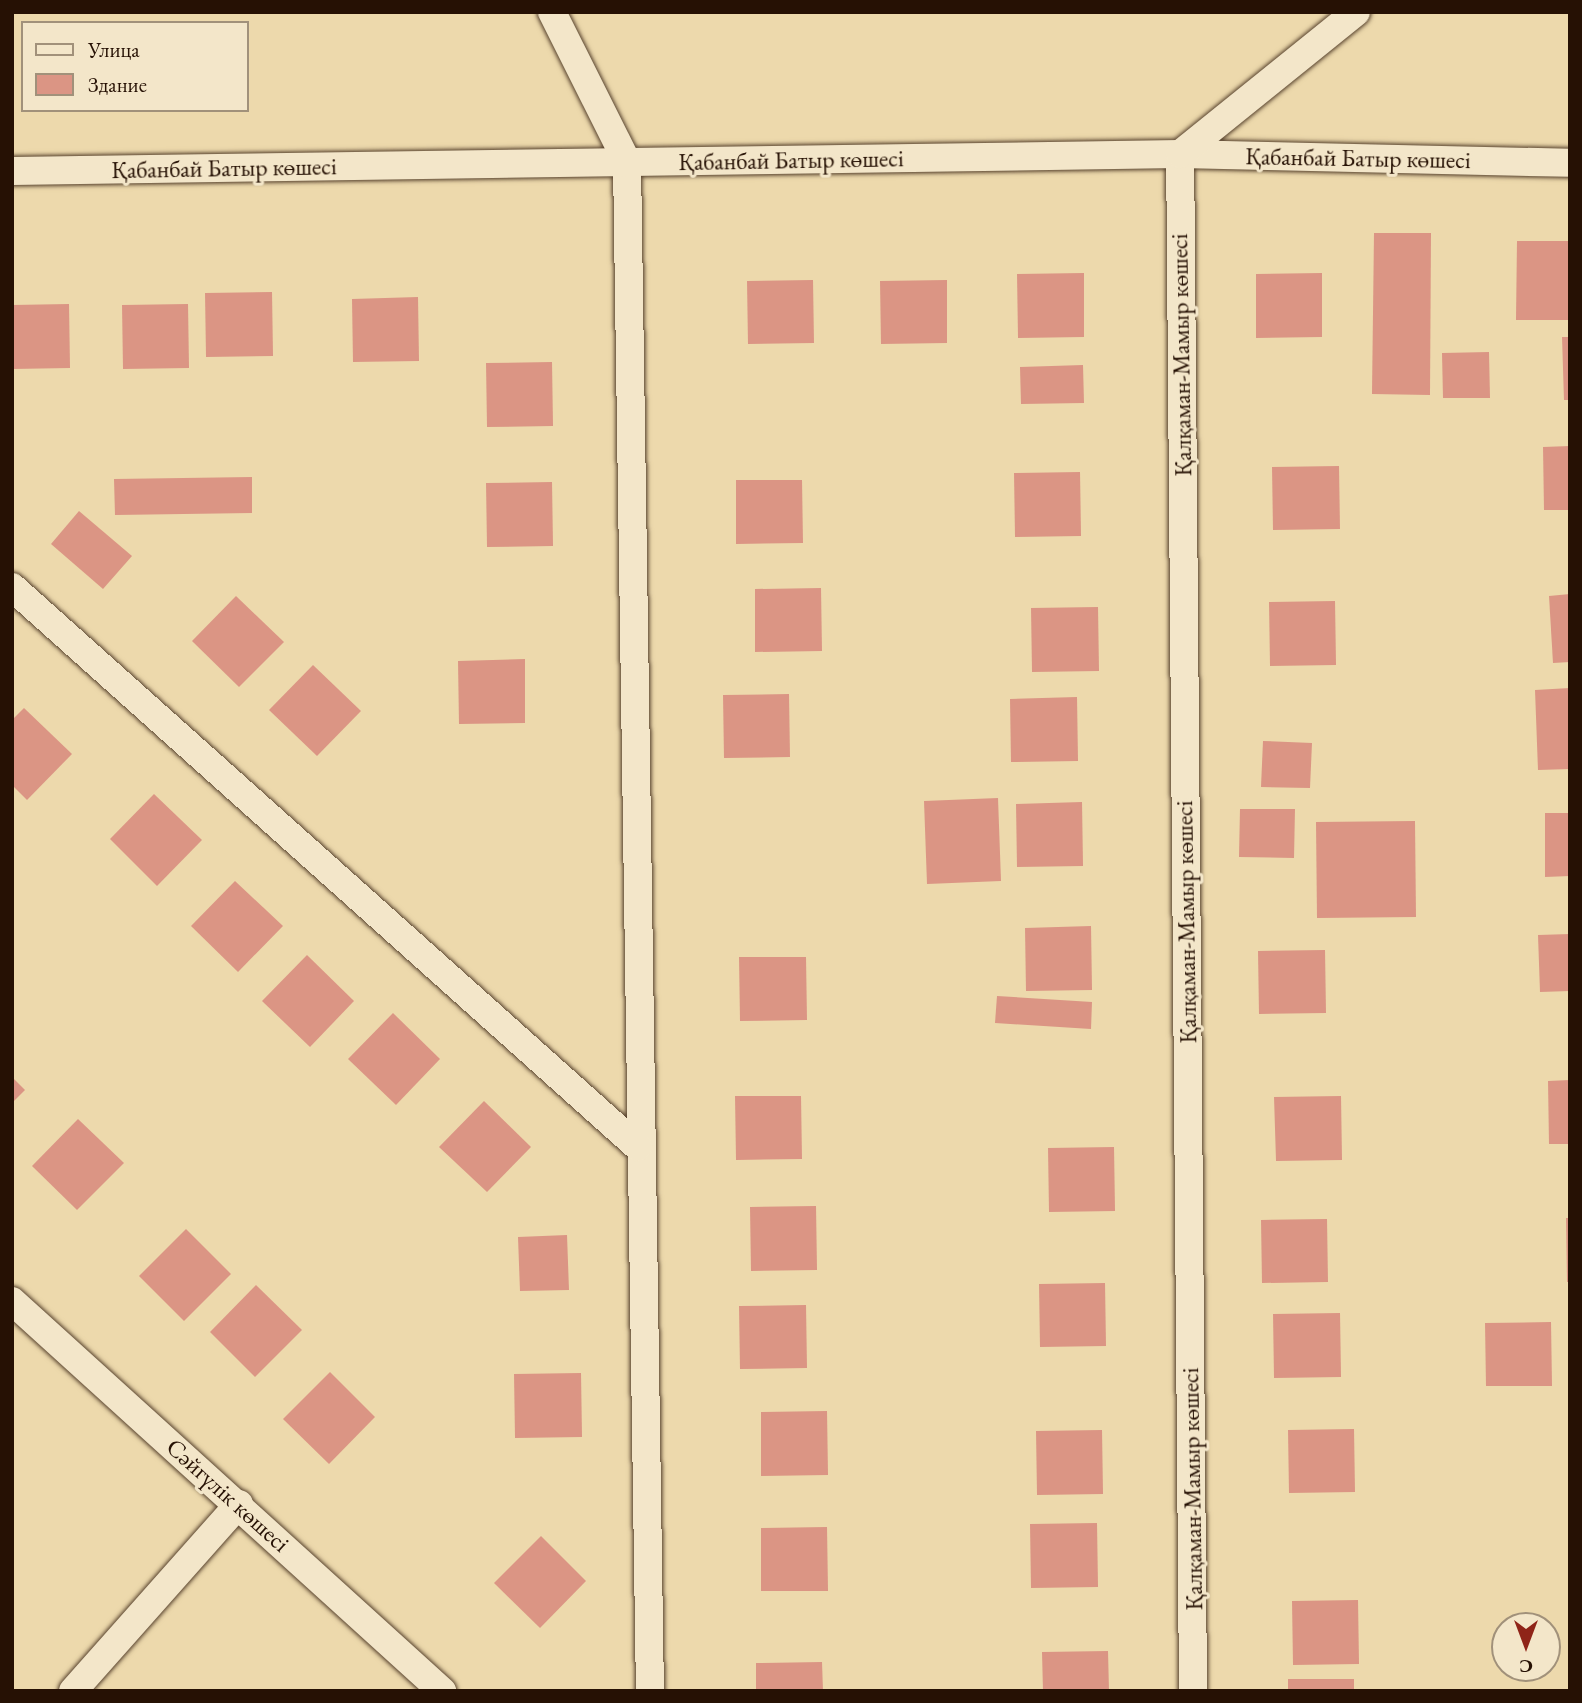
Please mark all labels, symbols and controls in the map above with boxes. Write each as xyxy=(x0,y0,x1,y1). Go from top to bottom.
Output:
legend xyxy=(21,21,248,112)
text: Улица xyxy=(88,36,140,63)
text: Здание xyxy=(88,71,147,98)
street label: Қабанбай Батыр көшесі xyxy=(1245,142,1471,174)
street label: Қабанбай Батыр көшесі xyxy=(678,144,904,176)
street label: Қабанбай Батыр көшесі xyxy=(111,152,337,184)
street label: Қалқаман-Мамыр көшесі xyxy=(1164,233,1198,477)
street label: Қалқаман-Мамыр көшесі xyxy=(1169,800,1203,1044)
street label: Қалқаман-Мамыр көшесі xyxy=(1175,1367,1209,1611)
street label: Сәйгүлік көшесі xyxy=(161,1432,295,1558)
north arrow xyxy=(1491,1612,1561,1682)
text: С xyxy=(1519,1654,1533,1679)

